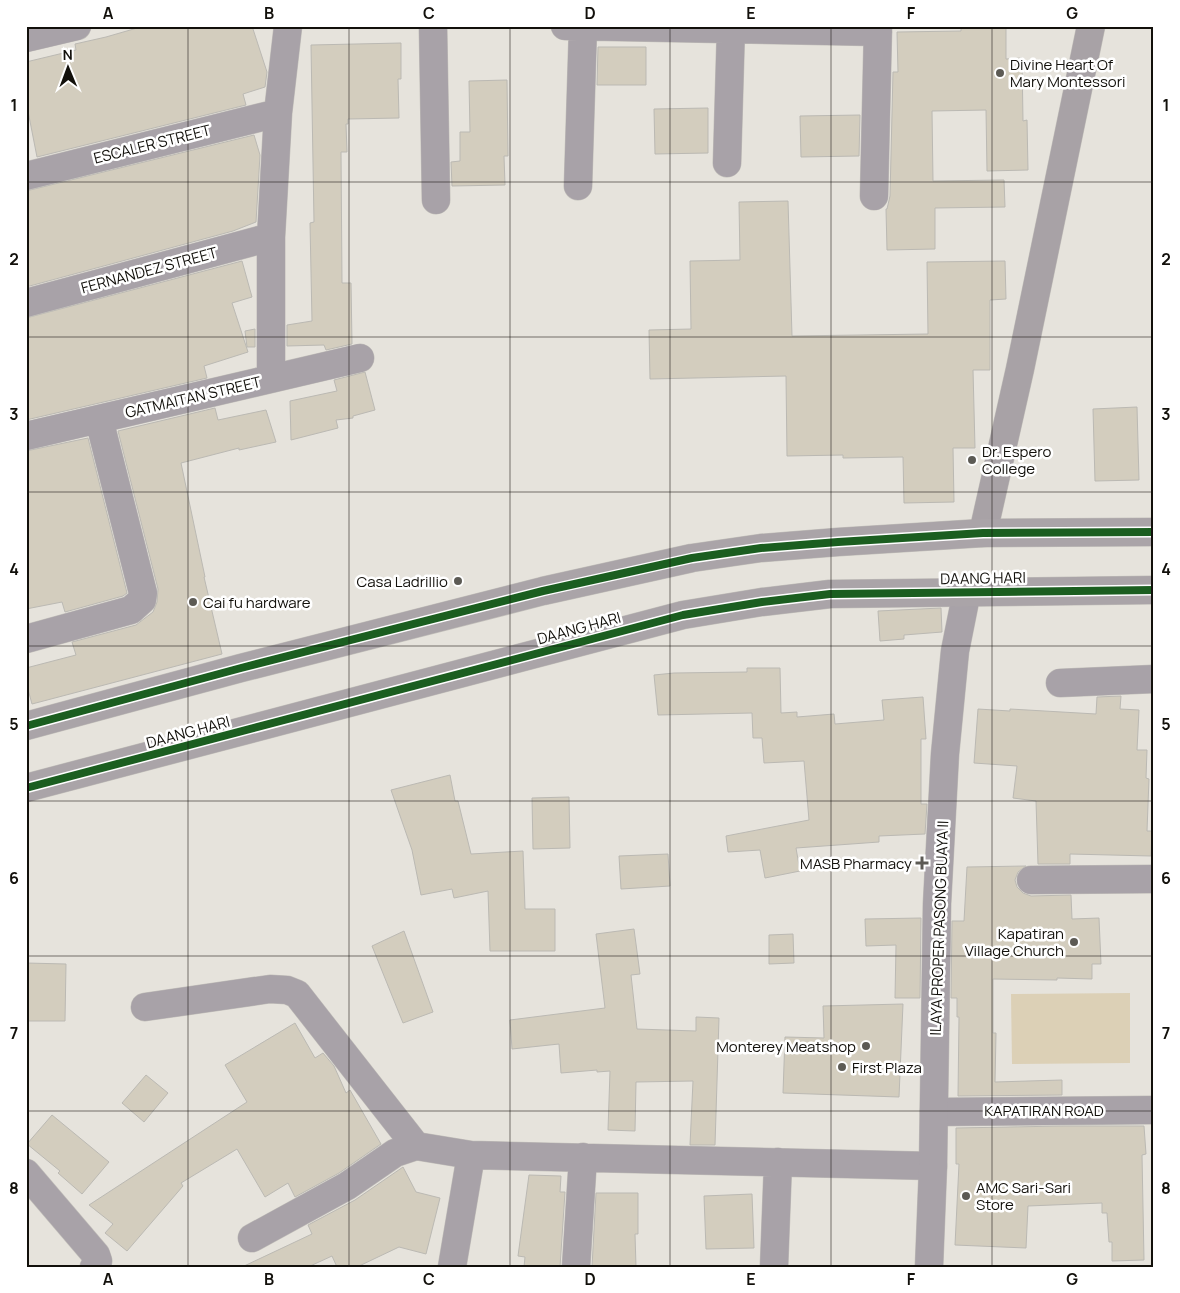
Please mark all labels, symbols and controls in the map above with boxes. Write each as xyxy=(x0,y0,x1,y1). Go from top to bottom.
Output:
text: A xyxy=(103,2,114,24)
text: B xyxy=(264,2,274,24)
text: C xyxy=(423,2,435,24)
text: D xyxy=(584,2,596,24)
text: E xyxy=(746,2,756,24)
text: F xyxy=(907,2,916,24)
text: G xyxy=(1066,2,1078,24)
north arrow xyxy=(42,42,92,92)
text: N xyxy=(63,45,73,64)
place label: Divine Heart Of Mary Montessori xyxy=(1010,54,1126,92)
marker: Divine Heart Of Mary Montessori xyxy=(994,67,1006,79)
text: 1 xyxy=(10,94,18,116)
text: 1 xyxy=(1162,94,1170,116)
street label: ESCALER STREET xyxy=(91,119,213,169)
street label: FERNANDEZ STREET xyxy=(79,242,219,298)
text: 2 xyxy=(9,248,19,270)
text: 2 xyxy=(1161,248,1171,270)
street label: GATMAITAN STREET xyxy=(123,371,263,423)
text: 3 xyxy=(9,403,19,425)
text: 3 xyxy=(1161,403,1171,425)
place label: Dr. Espero College xyxy=(982,441,1051,479)
marker: Dr. Espero College xyxy=(966,454,978,466)
text: 4 xyxy=(9,558,19,580)
text: 4 xyxy=(1161,558,1171,580)
street label: DAANG HARI xyxy=(940,567,1026,589)
place label: Casa Ladrillio xyxy=(357,571,448,592)
marker: Casa Ladrillio xyxy=(452,575,464,587)
place label: Cai fu hardware xyxy=(203,592,311,613)
marker: Cai fu hardware xyxy=(187,596,199,608)
street label: DAANG HARI xyxy=(535,607,623,649)
street label: DAANG HARI xyxy=(144,711,232,753)
text: 5 xyxy=(9,713,19,735)
text: 5 xyxy=(1161,713,1171,735)
street label: ILAYA PROPER PASONG BUAYA II xyxy=(925,820,953,1036)
place label: MASB Pharmacy xyxy=(800,853,912,874)
marker: MASB Pharmacy xyxy=(916,857,928,869)
text: 6 xyxy=(9,867,19,889)
text: 6 xyxy=(1161,867,1171,889)
place label: Kapatiran Village Church xyxy=(965,923,1064,961)
marker: Kapatiran Village Church xyxy=(1068,936,1080,948)
text: 7 xyxy=(10,1022,18,1044)
text: 7 xyxy=(1162,1022,1170,1044)
place label: Monterey Meatshop xyxy=(716,1036,856,1057)
marker: Monterey Meatshop xyxy=(860,1040,872,1052)
place label: First Plaza xyxy=(852,1057,922,1078)
marker: First Plaza xyxy=(836,1061,848,1073)
street label: KAPATIRAN ROAD xyxy=(984,1100,1104,1121)
text: 8 xyxy=(9,1177,19,1199)
place label: AMC Sari-Sari Store xyxy=(976,1177,1071,1215)
text: 8 xyxy=(1161,1177,1171,1199)
marker: AMC Sari-Sari Store xyxy=(960,1190,972,1202)
text: A xyxy=(103,1268,114,1290)
text: B xyxy=(264,1268,274,1290)
text: C xyxy=(423,1268,435,1290)
text: D xyxy=(584,1268,596,1290)
text: E xyxy=(746,1268,756,1290)
text: F xyxy=(907,1268,916,1290)
text: G xyxy=(1066,1268,1078,1290)

